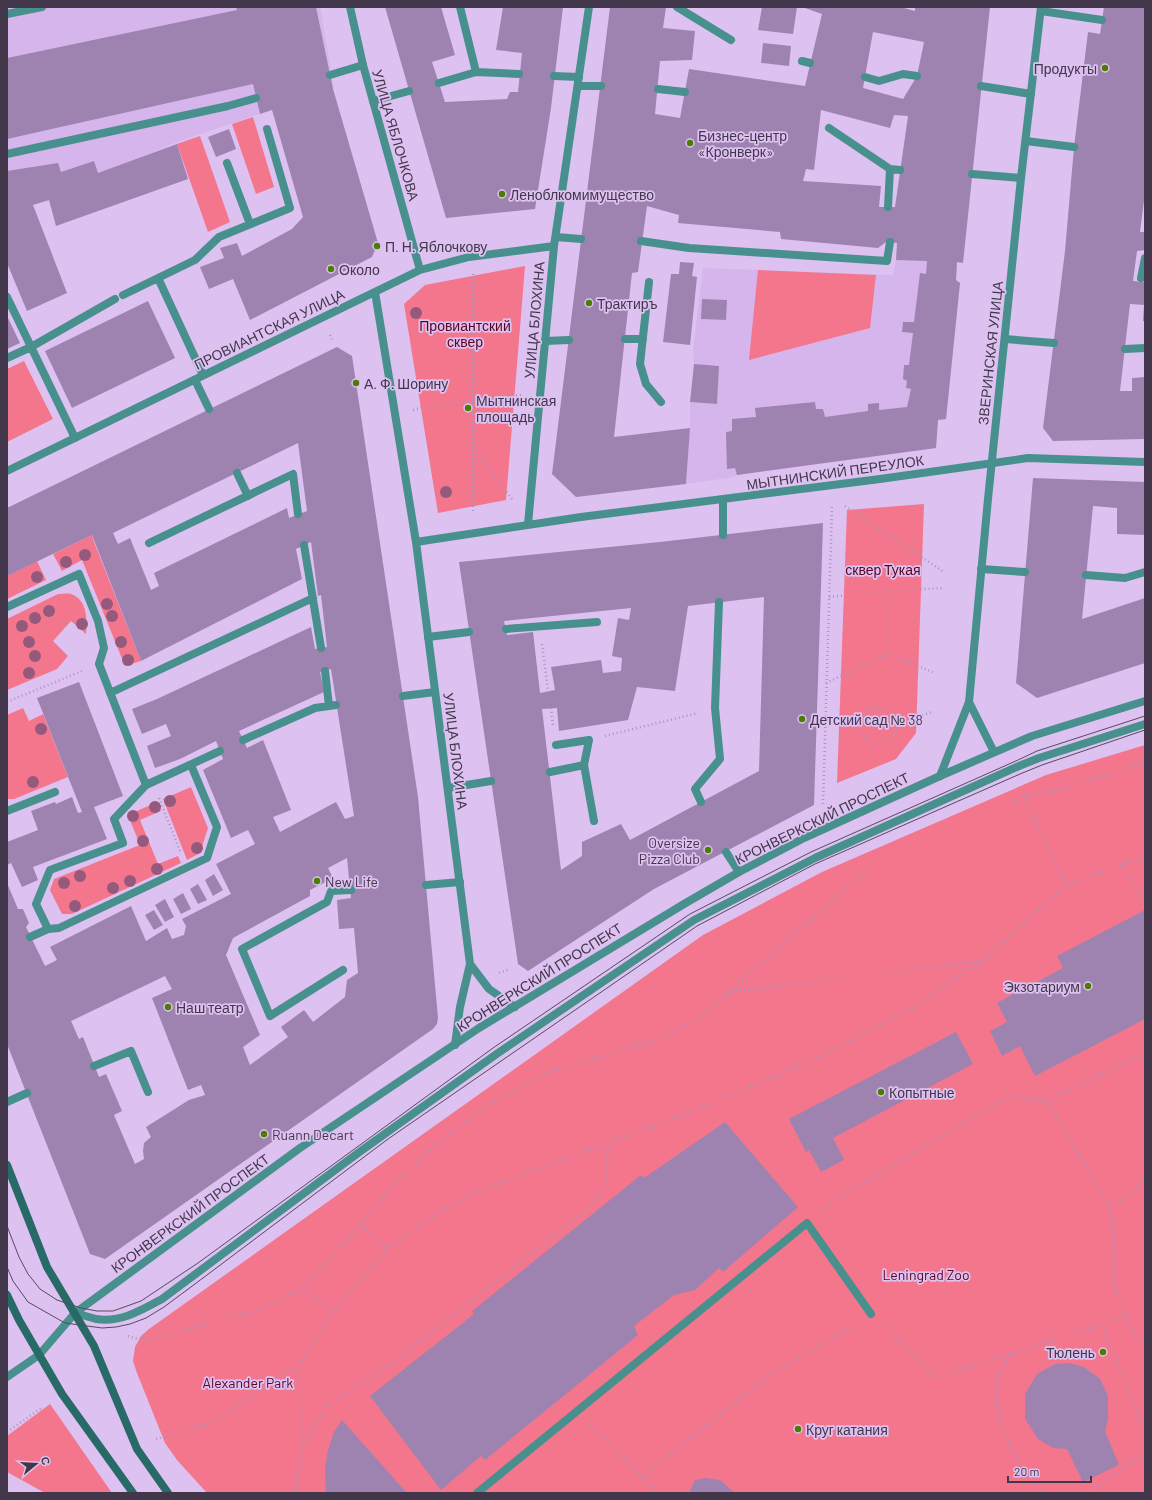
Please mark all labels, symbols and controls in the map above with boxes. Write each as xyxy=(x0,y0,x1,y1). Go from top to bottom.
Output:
place label: Продукты xyxy=(1034,60,1097,77)
marker: Продукты xyxy=(1100,63,1110,73)
street label: УЛИЦА ЯБЛОЧКОВА xyxy=(369,67,423,203)
place label: Бизнес-центр «Кронверк» xyxy=(698,127,787,160)
marker: Бизнес-центр «Кронверк» xyxy=(685,138,695,148)
place label: Леноблкомимущество xyxy=(510,186,654,203)
marker: Леноблкомимущество xyxy=(497,189,507,199)
place label: П. Н. Яблочкову xyxy=(385,238,487,255)
marker: П. Н. Яблочкову xyxy=(372,241,382,251)
street label: УЛИЦА БЛОХИНА xyxy=(520,260,548,379)
place label: Около xyxy=(339,261,380,278)
marker: Около xyxy=(326,264,336,274)
street label: ЗВЕРИНСКАЯ УЛИЦА xyxy=(974,280,1006,426)
street label: ПРОВИАНТСКАЯ УЛИЦА xyxy=(191,285,348,373)
place label: Трактиръ xyxy=(597,295,658,312)
marker: Трактиръ xyxy=(584,298,594,308)
park label: Провиантский сквер xyxy=(419,317,511,350)
place label: А. Ф. Шорину xyxy=(364,375,448,392)
marker: А. Ф. Шорину xyxy=(351,378,361,388)
place label: Мытнинская площадь xyxy=(476,392,556,425)
marker: Мытнинская площадь xyxy=(463,403,473,413)
street label: МЫТНИНСКИЙ ПЕРЕУЛОК xyxy=(745,451,926,493)
park label: сквер Тукая xyxy=(845,561,921,578)
street label: УЛИЦА БЛОХИНА xyxy=(440,692,472,811)
place label: Детский сад № 38 xyxy=(810,711,923,728)
marker: Детский сад № 38 xyxy=(797,714,807,724)
street label: КРОНВЕРКСКИЙ ПРОСПЕКТ xyxy=(732,768,912,868)
place label: Oversize Pizza Club xyxy=(639,834,700,867)
marker: Oversize Pizza Club xyxy=(703,845,713,855)
place label: New Life xyxy=(325,873,378,890)
marker: New Life xyxy=(312,876,322,886)
street label: КРОНВЕРКСКИЙ ПРОСПЕКТ xyxy=(453,919,625,1035)
place label: Экзотариум xyxy=(1004,978,1080,995)
marker: Экзотариум xyxy=(1083,981,1093,991)
place label: Наш театр xyxy=(176,999,244,1016)
marker: Наш театр xyxy=(163,1002,173,1012)
place label: Копытные xyxy=(889,1084,955,1101)
marker: Копытные xyxy=(876,1087,886,1097)
place label: Ruann Decart xyxy=(272,1126,354,1143)
marker: Ruann Decart xyxy=(259,1129,269,1139)
street label: КРОНВЕРКСКИЙ ПРОСПЕКТ xyxy=(108,1150,273,1276)
park label: Leningrad Zoo xyxy=(882,1266,970,1283)
place label: Тюлень xyxy=(1046,1344,1095,1361)
marker: Тюлень xyxy=(1098,1347,1108,1357)
park label: Alexander Park xyxy=(203,1374,293,1391)
place label: Круг катания xyxy=(806,1421,888,1438)
marker: Круг катания xyxy=(793,1424,803,1434)
north arrow xyxy=(16,1444,56,1484)
text: С xyxy=(39,1455,53,1467)
scale bar xyxy=(1008,1458,1091,1484)
text: 20 m xyxy=(1014,1464,1040,1478)

